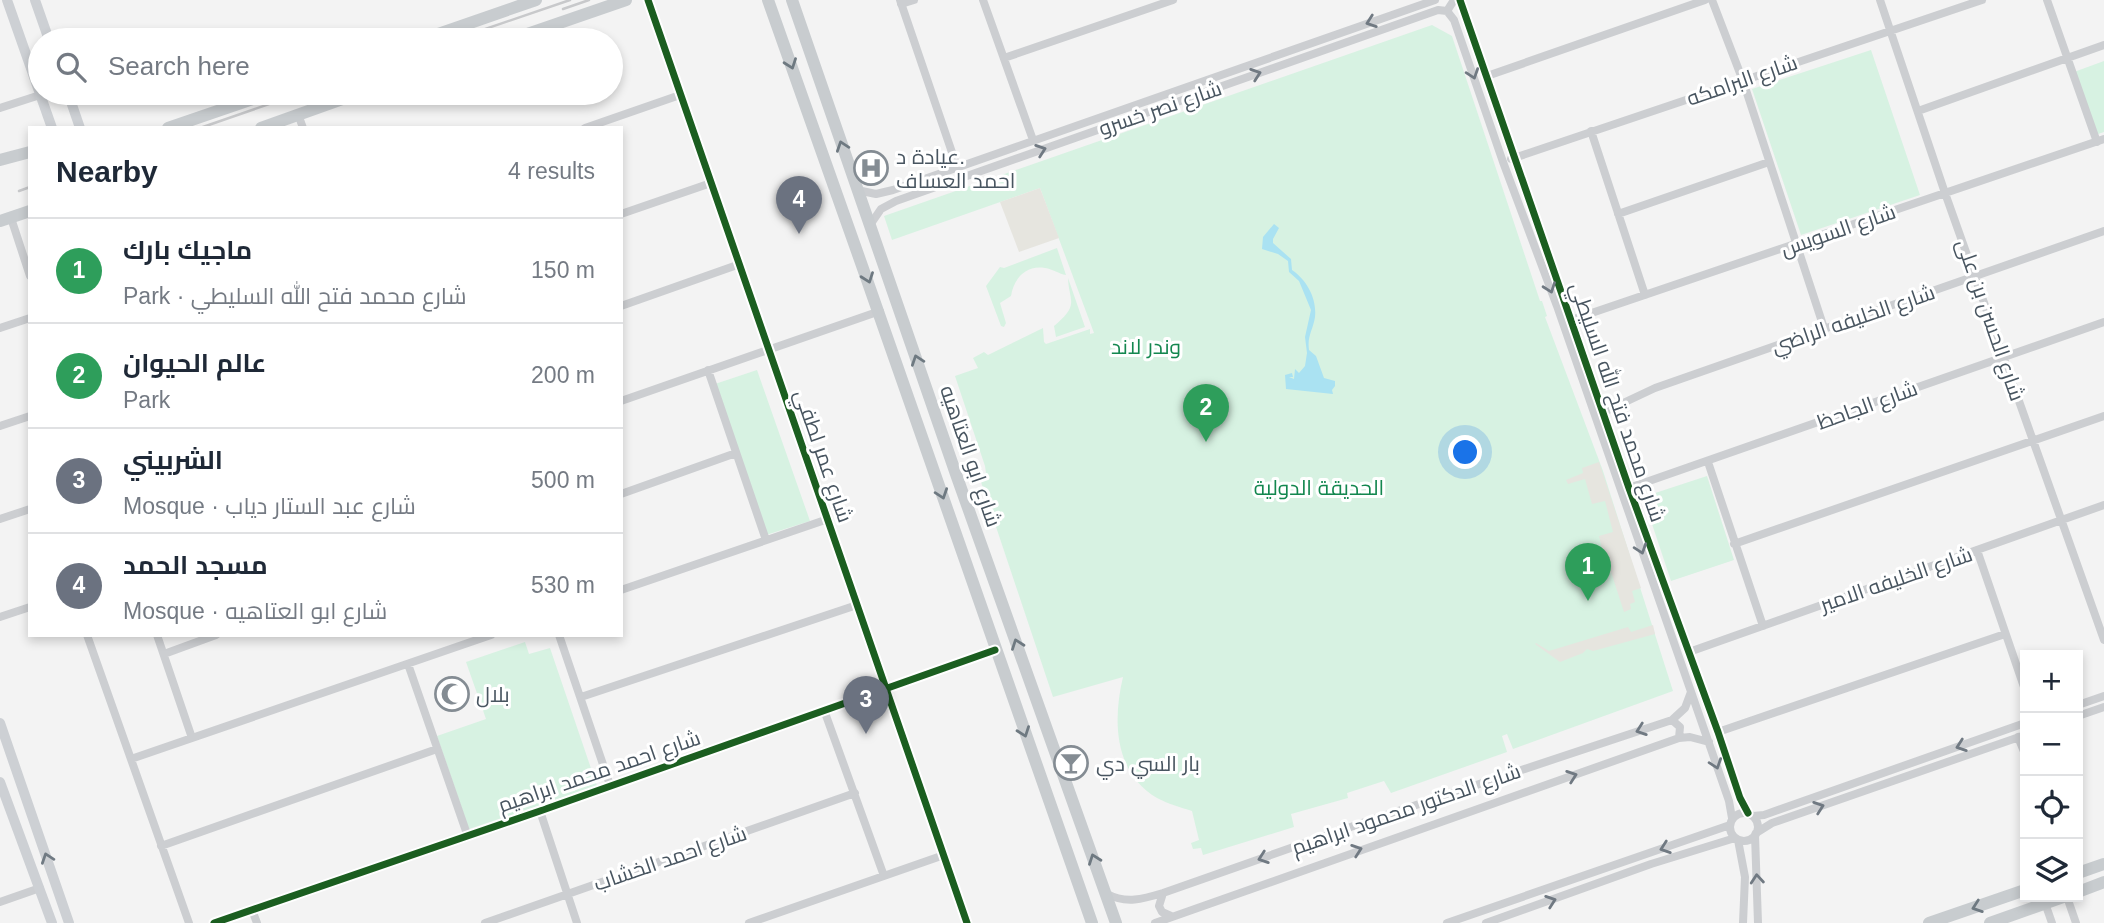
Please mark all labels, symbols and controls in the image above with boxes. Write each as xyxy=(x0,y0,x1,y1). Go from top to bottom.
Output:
one-way arrow xyxy=(1365,14,1377,28)
search box xyxy=(28,28,623,105)
icon: search xyxy=(52,48,90,86)
street label: شارع البرامكه xyxy=(1684,50,1801,113)
text: Search here xyxy=(108,51,250,81)
one-way arrow xyxy=(783,58,797,70)
one-way arrow xyxy=(1465,67,1479,80)
one-way arrow xyxy=(1249,68,1261,82)
street label: شارع نصر خسرو xyxy=(1095,76,1225,143)
one-way arrow xyxy=(836,140,850,152)
one-way arrow xyxy=(1034,144,1046,158)
place label: عيادة د. احمد العساف xyxy=(896,145,1015,192)
hospital icon: عيادة د. احمد العساف xyxy=(852,149,890,187)
text: Nearby xyxy=(56,155,158,188)
text: 4 results xyxy=(508,158,595,184)
pin: 4 xyxy=(776,176,822,234)
street label: شارع السويس xyxy=(1778,200,1899,263)
text: ماجيك بارك xyxy=(123,235,252,265)
street label: شارع الحسن بن على xyxy=(1950,236,2029,405)
text: 1 xyxy=(73,257,85,283)
text: 150 m xyxy=(531,257,595,283)
one-way arrow xyxy=(860,272,874,284)
street label: شارع محمد فتح الله السليطي xyxy=(1561,279,1672,526)
street label: شارع الخليفه الراضي xyxy=(1768,280,1939,362)
one-way arrow xyxy=(1542,281,1556,293)
text: Park · شارع محمد فتح الله السليطي xyxy=(123,283,467,309)
park label: وندر لاند xyxy=(1111,335,1181,359)
text: عالم الحيوان xyxy=(123,348,266,378)
one-way arrow xyxy=(911,355,925,367)
text: 2 xyxy=(73,362,85,388)
text: 200 m xyxy=(531,362,595,388)
street label: شارع الجاحظ xyxy=(1814,376,1921,437)
street label: شارع ابو العتاهيه xyxy=(933,382,1006,531)
pin: 2 xyxy=(1183,384,1229,442)
text: Park xyxy=(123,387,170,413)
street label: شارع عمر لطفي xyxy=(786,387,857,527)
your location xyxy=(1448,435,1482,469)
text: الشربيني xyxy=(123,445,223,475)
text: 3 xyxy=(73,467,85,493)
text: 500 m xyxy=(531,467,595,493)
park label: الحديقة الدولية xyxy=(1254,476,1384,500)
one-way arrow xyxy=(934,487,948,499)
text: Mosque · شارع عبد الستار دياب xyxy=(123,493,416,519)
one-way arrow xyxy=(1633,542,1647,554)
street label: شارع الخليفه الامير xyxy=(1816,542,1976,619)
pin: 1 xyxy=(1565,543,1611,601)
text: مسجد الحمد xyxy=(123,550,268,580)
text: 4 xyxy=(73,572,85,598)
text: 530 m xyxy=(531,572,595,598)
text: Mosque · شارع ابو العتاهيه xyxy=(123,598,387,624)
one-way arrow xyxy=(1011,639,1025,651)
map controls xyxy=(2020,650,2083,902)
button: + xyxy=(2020,650,2083,713)
mosque icon: بلال xyxy=(433,675,471,713)
pin: 3 xyxy=(843,676,889,734)
place label: بلال xyxy=(476,683,510,708)
button: − xyxy=(2020,713,2083,776)
one-way arrow xyxy=(1635,722,1647,737)
one-way arrow xyxy=(1016,725,1030,737)
street label: شارع احمد محمد ابراهيم xyxy=(495,726,704,819)
one-way arrow xyxy=(1955,738,1967,752)
bar icon: بار السي دي xyxy=(1052,744,1090,782)
place label: بار السي دي xyxy=(1096,752,1200,780)
one-way arrow xyxy=(1708,757,1722,769)
street label: شارع الدكتور محمود ابراهيم xyxy=(1289,759,1524,862)
one-way arrow xyxy=(1566,770,1578,784)
button: locate xyxy=(2020,776,2083,839)
one-way arrow xyxy=(1812,801,1824,815)
street label: شارع احمد الخشاب xyxy=(591,821,750,898)
button: layers xyxy=(2020,839,2083,902)
one-way arrow xyxy=(1660,840,1672,854)
one-way arrow xyxy=(1351,844,1363,858)
one-way arrow xyxy=(1257,850,1269,864)
one-way arrow xyxy=(41,853,55,865)
one-way arrow xyxy=(1088,853,1102,865)
one-way arrow xyxy=(1750,873,1765,884)
one-way arrow xyxy=(1544,895,1556,909)
one-way arrow xyxy=(1972,899,1984,913)

